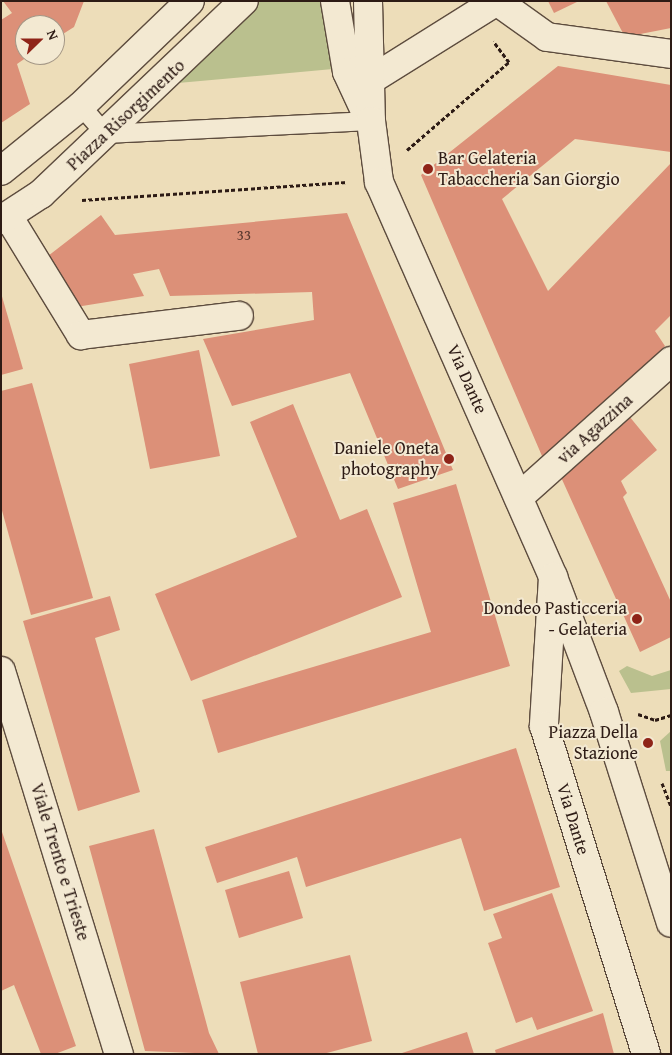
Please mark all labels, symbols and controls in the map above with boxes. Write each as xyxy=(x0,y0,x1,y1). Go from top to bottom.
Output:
north arrow xyxy=(15,15,65,65)
text: N xyxy=(42,27,64,43)
street label: Piazza Risorgimento xyxy=(63,55,189,175)
place label: Bar Gelateria Tabaccheria San Giorgio xyxy=(438,148,620,190)
marker: Bar Gelateria Tabaccheria San Giorgio xyxy=(422,163,434,175)
house number: 33 xyxy=(237,226,251,244)
street label: Via Dante xyxy=(442,341,492,417)
street label: via Agazzina xyxy=(553,389,637,469)
place label: Daniele Oneta photography xyxy=(334,438,439,480)
marker: Daniele Oneta photography xyxy=(443,453,455,465)
place label: Dondeo Pasticceria - Gelateria xyxy=(483,598,627,640)
marker: Dondeo Pasticceria - Gelateria xyxy=(631,613,643,625)
place label: Piazza Della Stazione xyxy=(549,722,638,764)
marker: Piazza Della Stazione xyxy=(642,737,654,749)
street label: Viale Trento e Trieste xyxy=(26,781,94,943)
street label: Via Dante xyxy=(552,781,594,857)

